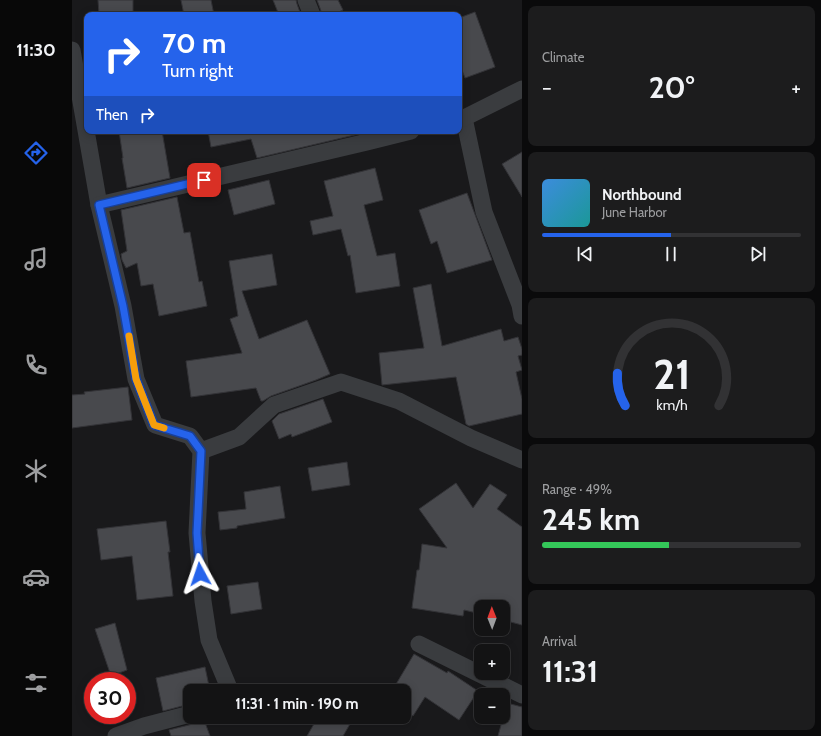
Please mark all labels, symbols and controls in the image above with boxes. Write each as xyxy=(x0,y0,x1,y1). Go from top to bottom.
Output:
text: 70 m xyxy=(162,26,226,60)
icon: right xyxy=(96,28,148,80)
text: 11:30 xyxy=(16,39,56,61)
text: Climate xyxy=(542,49,584,65)
text: Turn right xyxy=(162,60,233,82)
text: 20° xyxy=(649,69,694,106)
text: − xyxy=(542,74,552,101)
text: + xyxy=(791,74,801,101)
icon: right xyxy=(136,104,158,126)
text: Then xyxy=(96,106,128,124)
icon: directions xyxy=(22,139,50,167)
pin xyxy=(187,163,221,197)
icon: arrive xyxy=(193,169,215,191)
text: Northbound xyxy=(602,186,682,204)
text: June Harbor xyxy=(602,204,667,220)
icon: previous xyxy=(574,243,596,265)
icon: pause xyxy=(660,243,682,265)
icon: next xyxy=(747,243,769,265)
icon: music xyxy=(22,245,50,273)
text: 21 xyxy=(653,349,690,399)
icon: phone xyxy=(22,351,50,379)
text: km/h xyxy=(656,396,687,414)
icon: climate xyxy=(22,457,50,485)
text: Range · 49% xyxy=(542,481,612,497)
text: 245 km xyxy=(542,501,640,538)
position arrow xyxy=(179,553,221,595)
icon: car xyxy=(22,563,50,591)
north arrow xyxy=(474,600,510,636)
map controls xyxy=(474,600,510,724)
text: Arrival xyxy=(542,633,577,649)
button: + xyxy=(474,644,510,680)
text: 11:31 xyxy=(542,653,598,690)
icon: filters xyxy=(22,669,50,697)
speed limit sign: 30 xyxy=(84,672,136,724)
button: − xyxy=(474,688,510,724)
text: 11:31 · 1 min · 190 m xyxy=(235,695,359,713)

